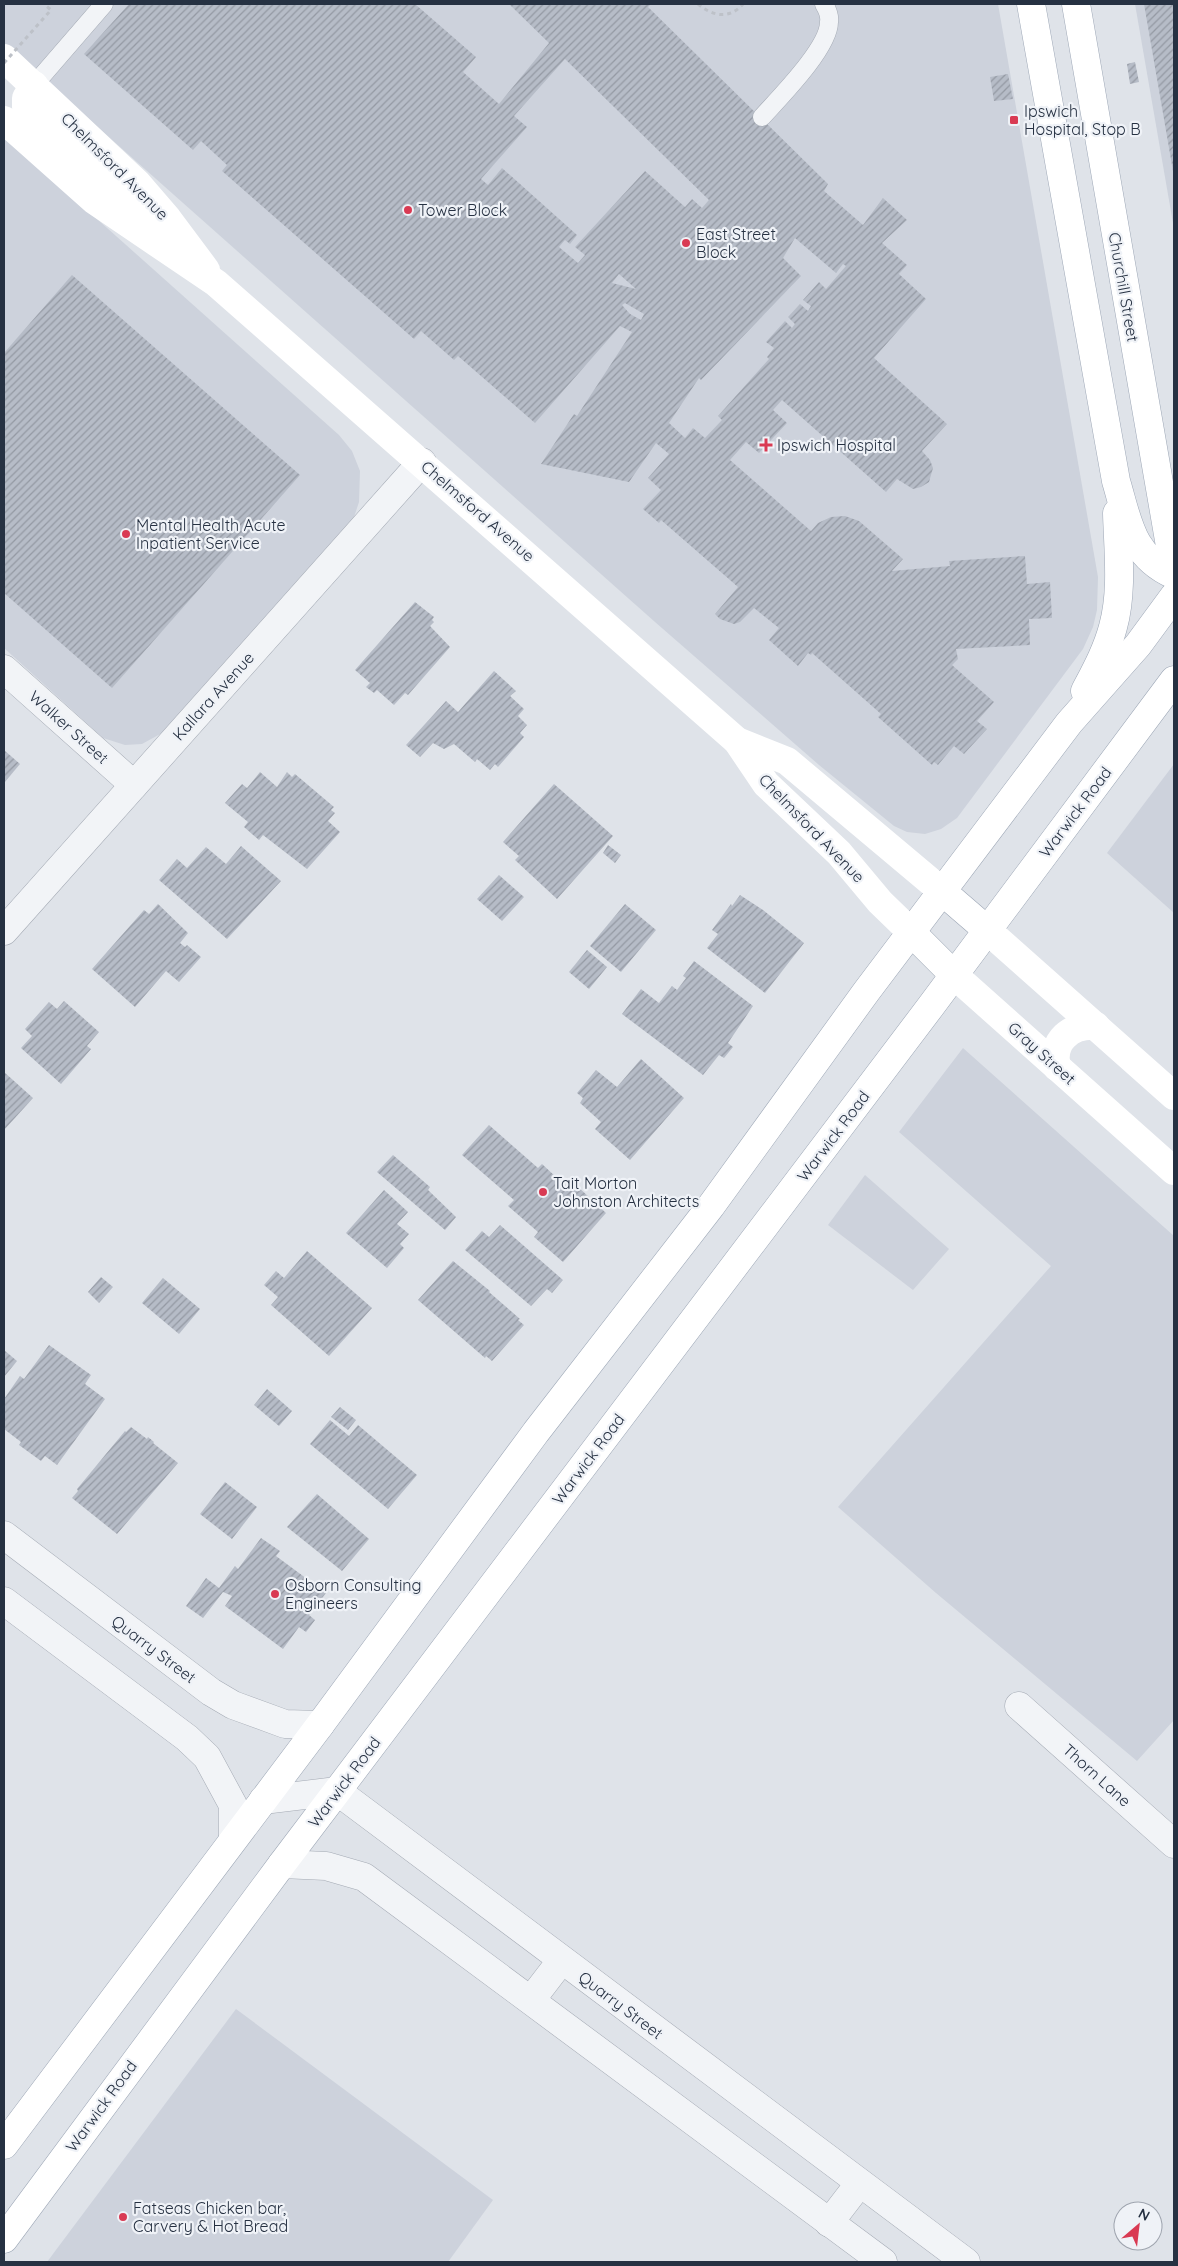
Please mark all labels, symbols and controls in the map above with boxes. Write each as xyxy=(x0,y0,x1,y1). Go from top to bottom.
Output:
place label: Ipswich Hospital, Stop B xyxy=(1024,101,1141,139)
street label: Chelmsford Avenue xyxy=(57,108,173,224)
marker: Ipswich Hospital, Stop B xyxy=(1008,114,1020,126)
place label: Tower Block xyxy=(418,200,507,220)
marker: Tower Block xyxy=(402,204,414,216)
place label: East Street Block xyxy=(696,224,776,262)
street label: Churchill Street xyxy=(1105,231,1143,343)
marker: East Street Block xyxy=(680,237,692,249)
place label: Ipswich Hospital xyxy=(777,435,896,455)
marker: Ipswich Hospital xyxy=(759,438,773,452)
street label: Chelmsford Avenue xyxy=(417,456,539,566)
place label: Mental Health Acute Inpatient Service xyxy=(136,515,286,553)
marker: Mental Health Acute Inpatient Service xyxy=(120,528,132,540)
street label: Kallara Avenue xyxy=(168,648,258,744)
street label: Walker Street xyxy=(25,686,113,768)
street label: Warwick Road xyxy=(1034,763,1116,861)
street label: Chelmsford Avenue xyxy=(755,769,869,887)
street label: Gray Street xyxy=(1004,1017,1080,1089)
street label: Warwick Road xyxy=(792,1087,874,1185)
place label: Tait Morton Johnston Architects xyxy=(553,1173,699,1211)
marker: Tait Morton Johnston Architects xyxy=(537,1186,549,1198)
street label: Warwick Road xyxy=(547,1410,629,1508)
place label: Osborn Consulting Engineers xyxy=(285,1575,422,1613)
marker: Osborn Consulting Engineers xyxy=(269,1588,281,1600)
street label: Quarry Street xyxy=(108,1611,200,1687)
street label: Warwick Road xyxy=(303,1733,385,1831)
street label: Thorn Lane xyxy=(1059,1739,1135,1811)
street label: Quarry Street xyxy=(575,1967,667,2043)
street label: Warwick Road xyxy=(61,2056,141,2156)
place label: Fatseas Chicken bar, Carvery & Hot Bread xyxy=(133,2198,288,2236)
north arrow xyxy=(1113,2201,1163,2251)
text: N xyxy=(1135,2204,1153,2225)
marker: Fatseas Chicken bar, Carvery & Hot Bread xyxy=(117,2211,129,2223)

